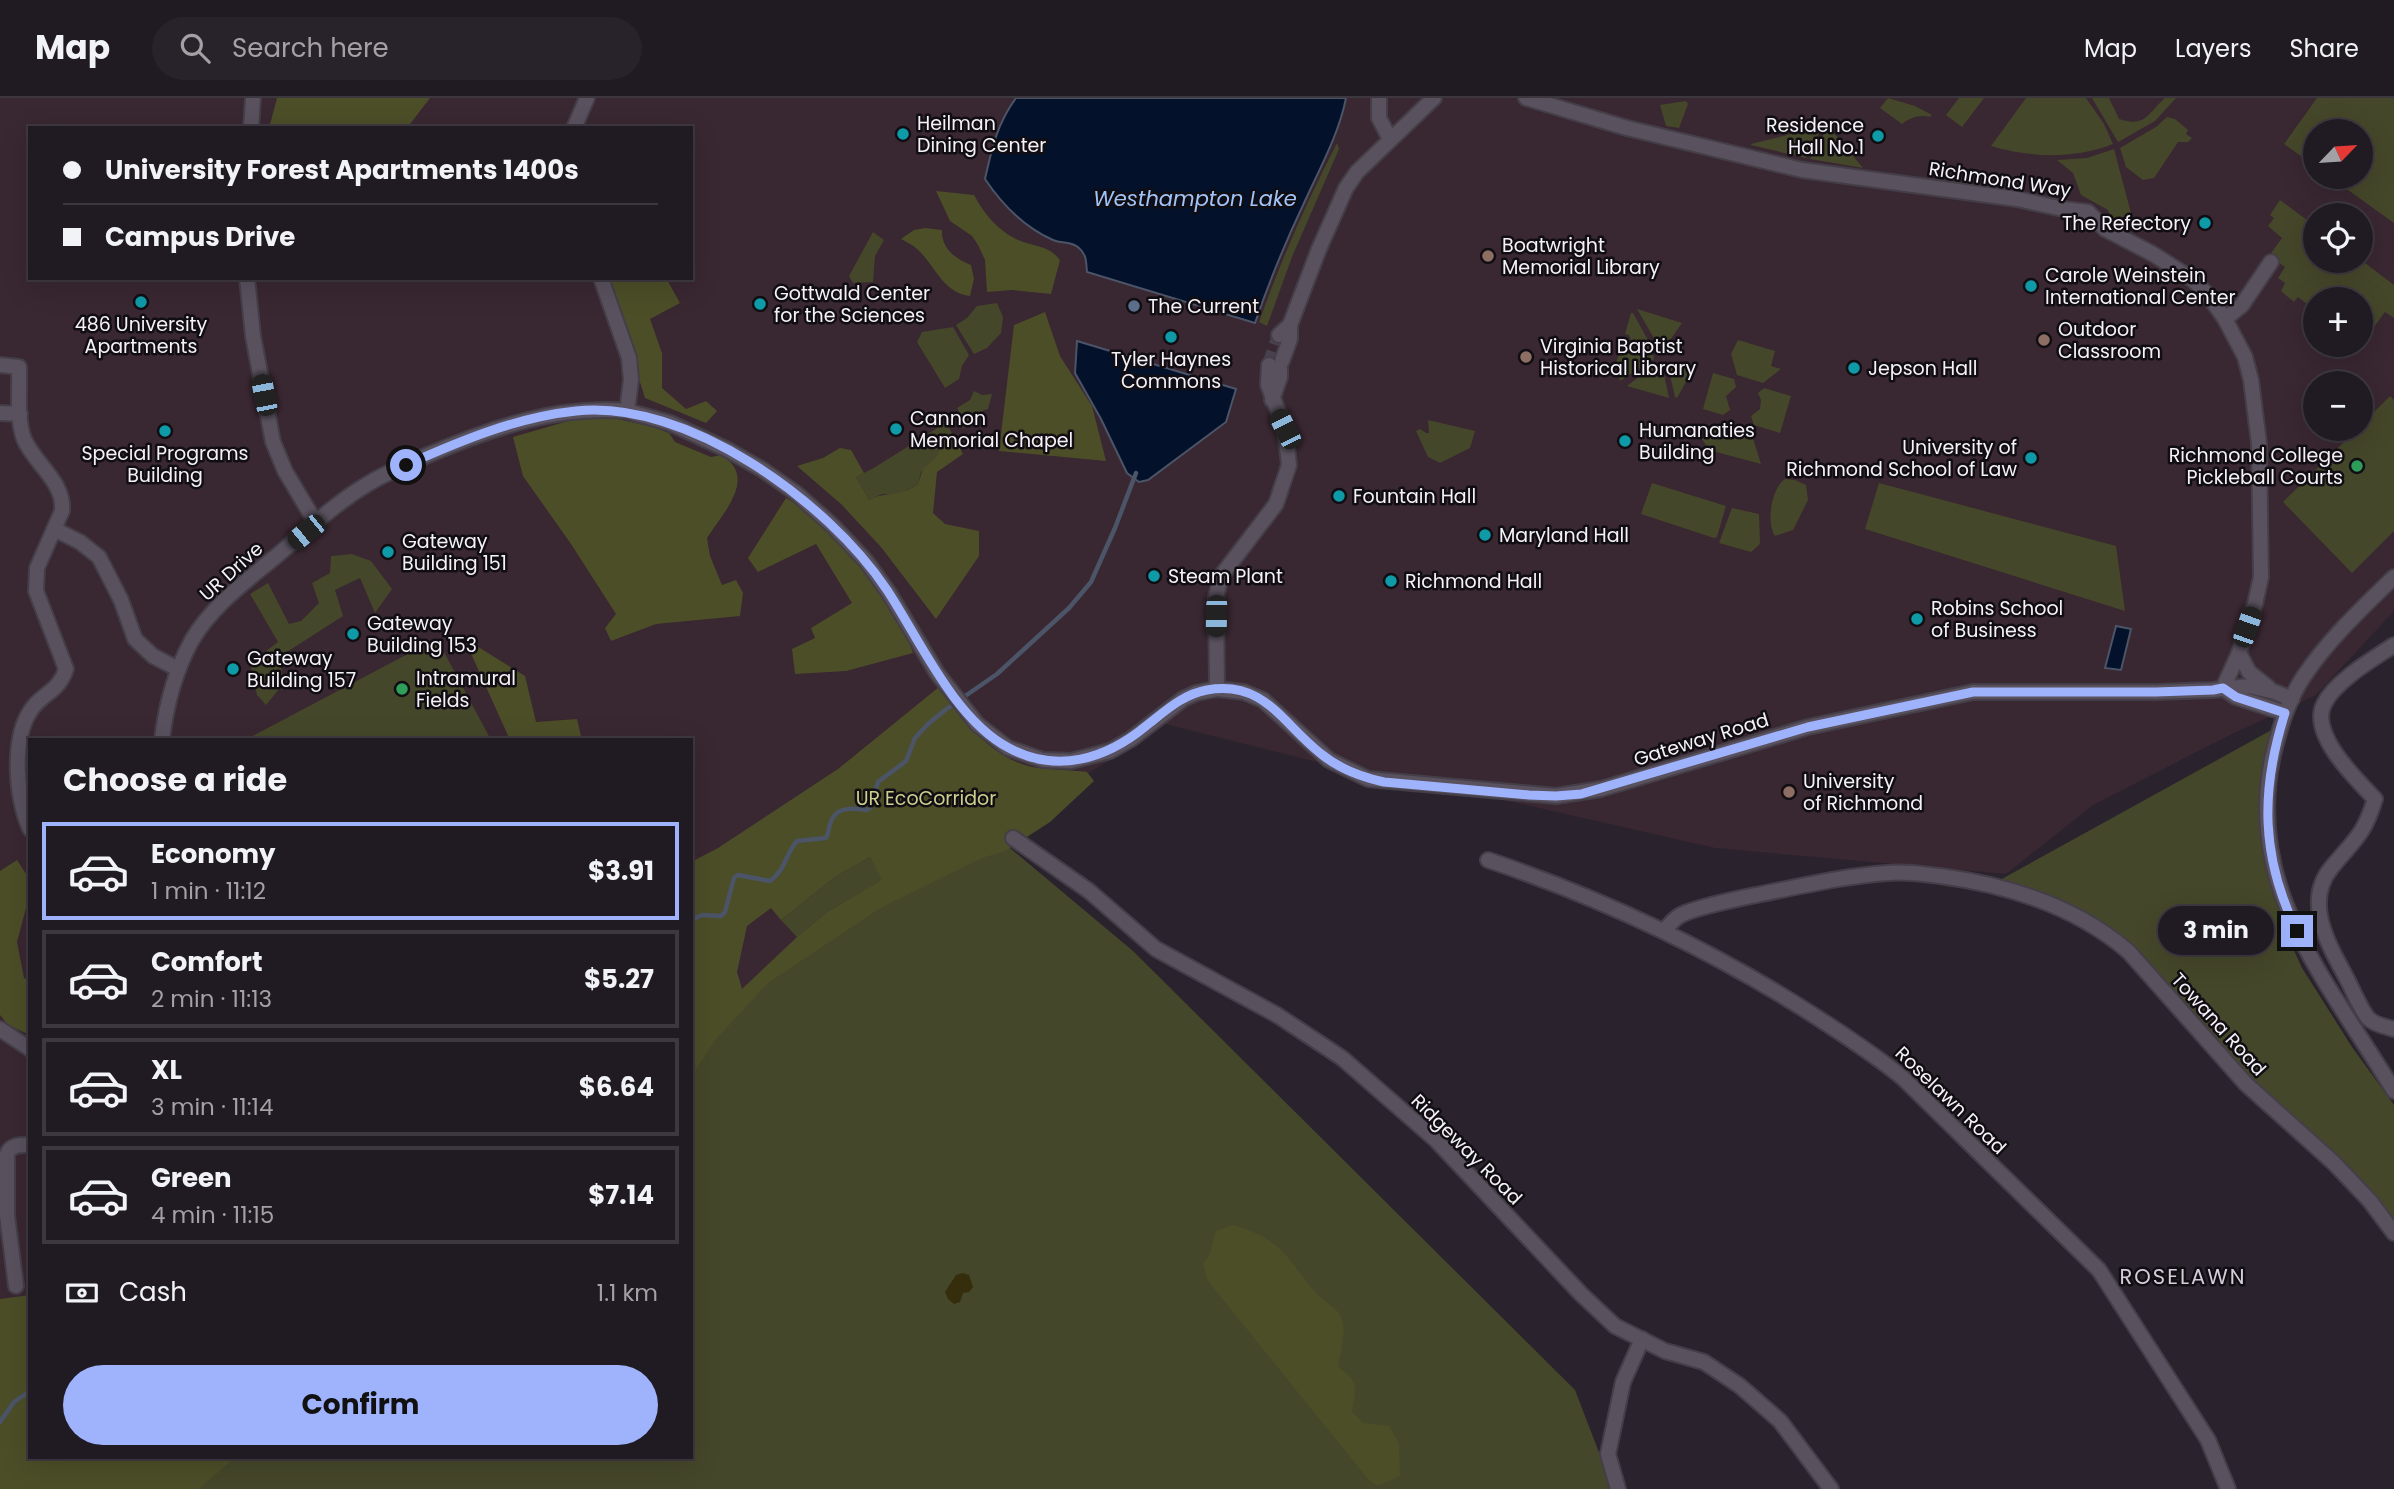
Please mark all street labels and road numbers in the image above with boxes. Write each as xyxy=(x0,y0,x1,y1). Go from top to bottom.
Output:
street label: Richmond Way xyxy=(1927,155,2073,204)
street label: UR Drive xyxy=(194,536,269,607)
street label: Gateway Road xyxy=(1630,706,1772,773)
street label: Towana Road xyxy=(2165,967,2272,1082)
street label: Roselawn Road xyxy=(1889,1040,2012,1160)
street label: Ridgeway Road xyxy=(1405,1088,1528,1211)

